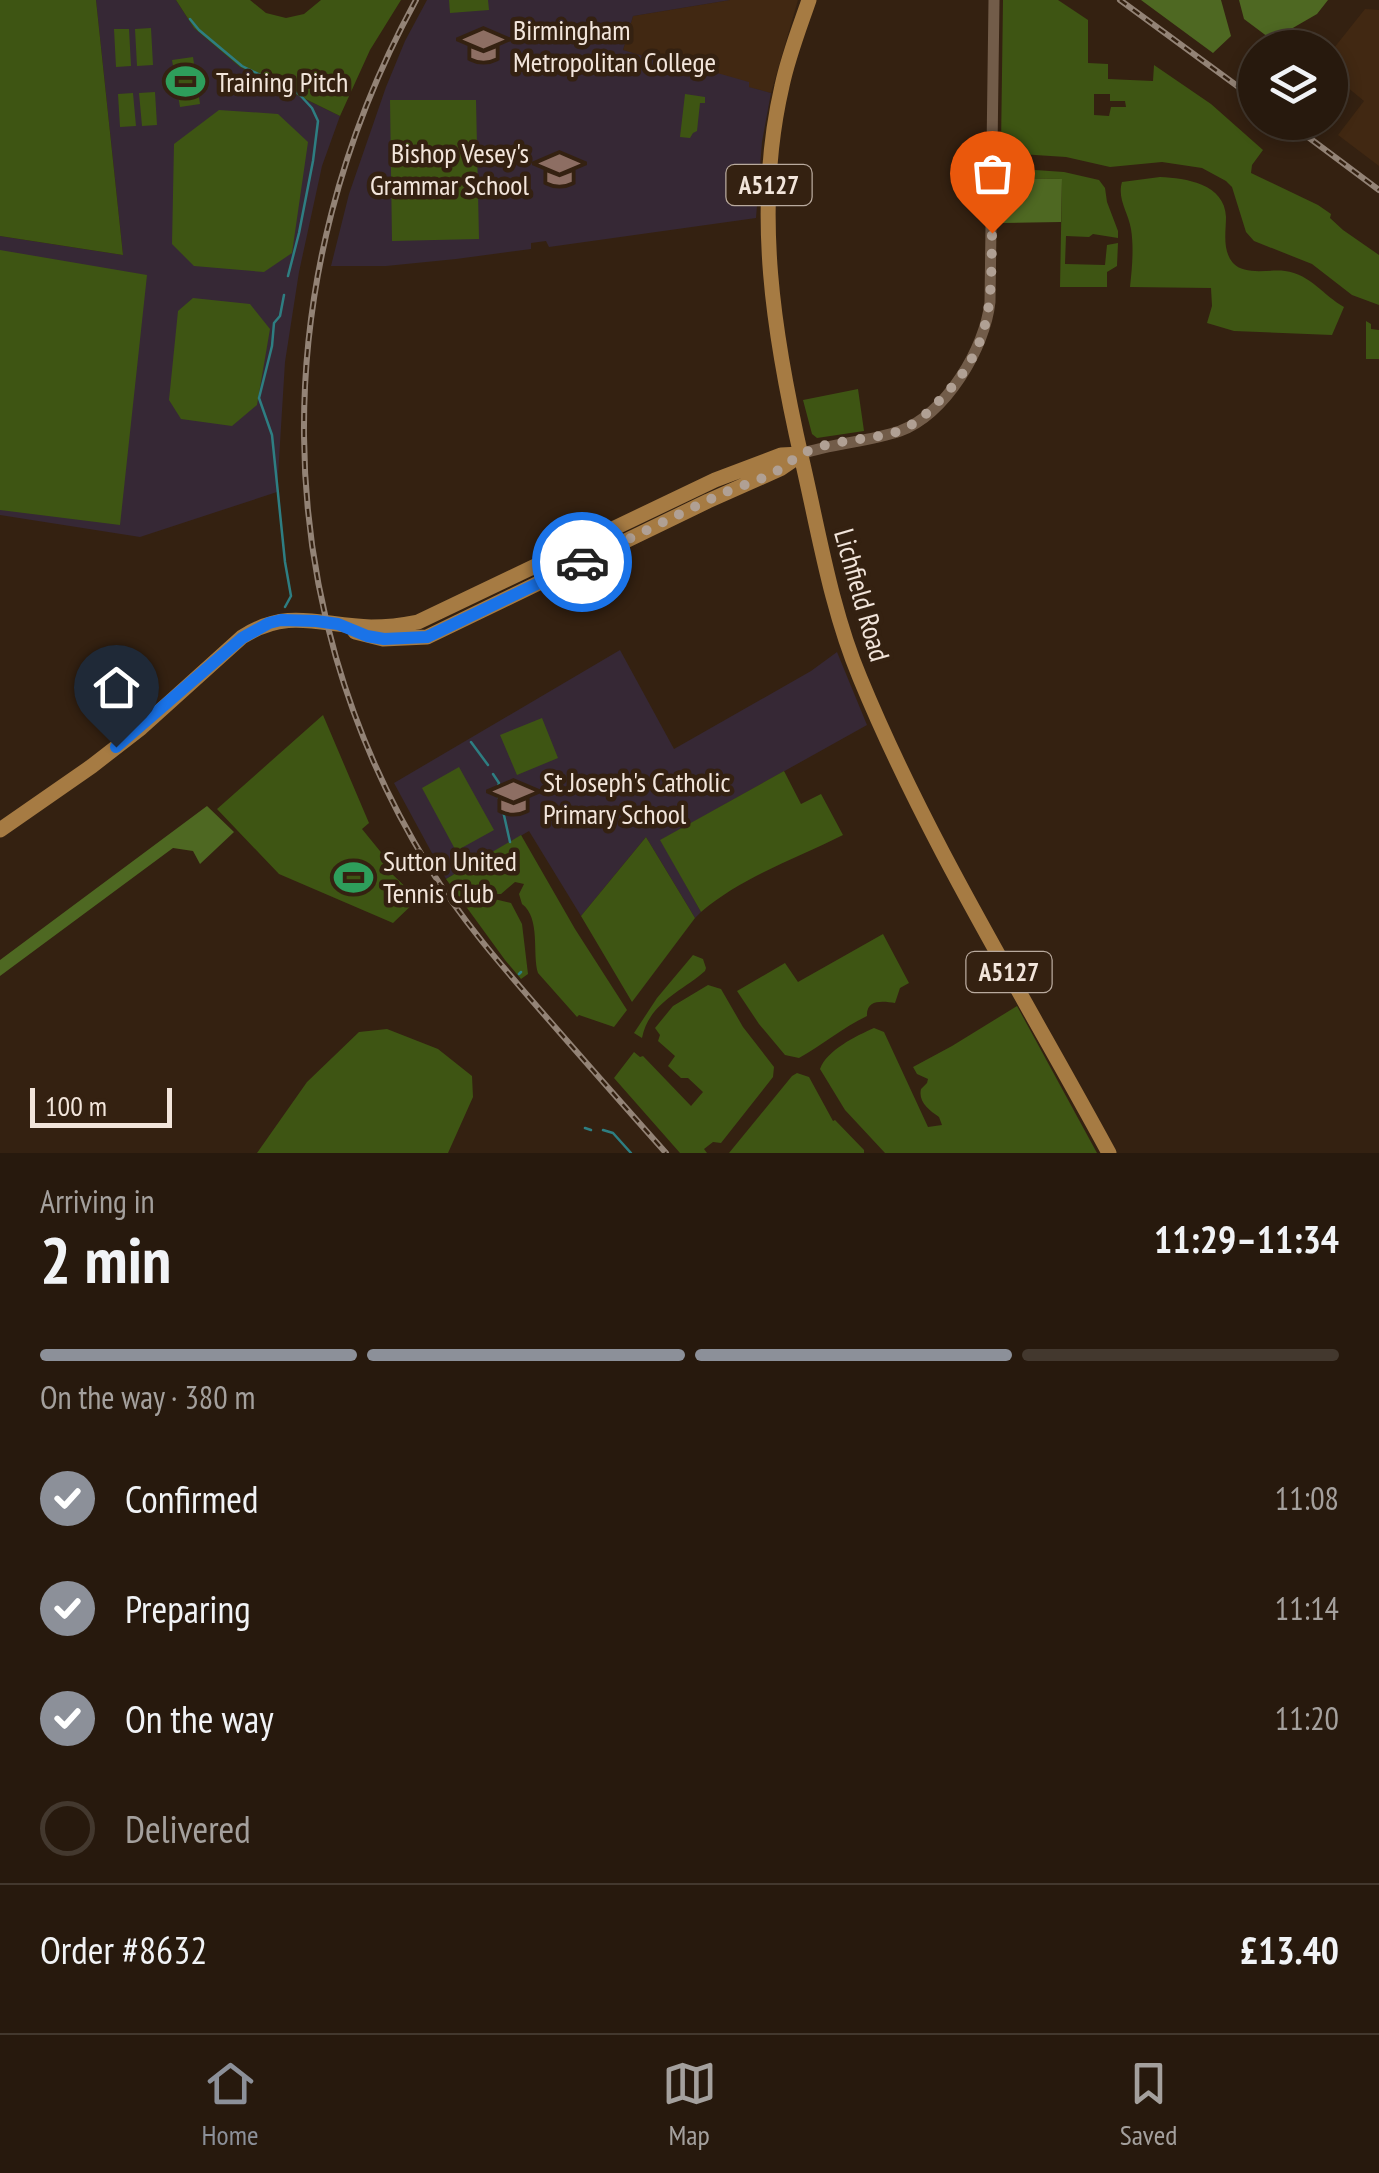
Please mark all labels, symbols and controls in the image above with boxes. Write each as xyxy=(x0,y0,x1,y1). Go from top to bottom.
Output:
place label: Birmingham Metropolitan College xyxy=(513,11,716,80)
school or university icon: Birmingham Metropolitan College xyxy=(462,25,504,67)
map controls xyxy=(1238,30,1348,140)
button: layers xyxy=(1238,30,1348,140)
sports icon: Training Pitch xyxy=(165,61,207,103)
place label: Training Pitch xyxy=(216,63,348,100)
pin xyxy=(950,131,1035,234)
place label: Bishop Vesey's Grammar School xyxy=(370,134,529,203)
icon: bag xyxy=(965,146,1020,201)
school or university icon: Bishop Vesey's Grammar School xyxy=(538,148,580,190)
road number: A5127 xyxy=(726,165,812,205)
courier xyxy=(532,512,632,612)
street label: Lichfield Road xyxy=(826,524,899,665)
icon: car xyxy=(555,535,610,590)
pin xyxy=(74,645,159,748)
icon: home xyxy=(89,660,144,715)
place label: St Joseph's Catholic Primary School xyxy=(543,763,730,832)
school or university icon: St Joseph's Catholic Primary School xyxy=(492,777,534,819)
place label: Sutton United Tennis Club xyxy=(383,842,517,911)
sports icon: Sutton United Tennis Club xyxy=(332,856,374,898)
road number: A5127 xyxy=(966,952,1052,992)
scale bar xyxy=(30,1083,172,1128)
text: 100 m xyxy=(45,1087,107,1124)
text: Arriving in xyxy=(40,1180,155,1222)
text: 11:29–11:34 xyxy=(1154,1214,1339,1263)
text: 2 min xyxy=(40,1217,171,1301)
text: On the way · 380 m xyxy=(40,1376,255,1418)
icon: check xyxy=(40,1471,95,1526)
text: Confirmed xyxy=(125,1474,258,1523)
text: 11:08 xyxy=(1275,1477,1339,1519)
icon: check xyxy=(40,1581,95,1636)
text: Preparing xyxy=(125,1584,251,1633)
text: 11:14 xyxy=(1275,1587,1339,1629)
icon: check xyxy=(40,1691,95,1746)
text: On the way xyxy=(125,1694,273,1743)
text: 11:20 xyxy=(1275,1697,1339,1739)
text: Delivered xyxy=(125,1804,251,1853)
text: Order #8632 xyxy=(40,1925,207,1974)
text: £13.40 xyxy=(1240,1925,1339,1974)
tab: Home xyxy=(202,2056,258,2153)
tab: Map xyxy=(662,2056,717,2153)
tab: Saved xyxy=(1120,2056,1177,2153)

